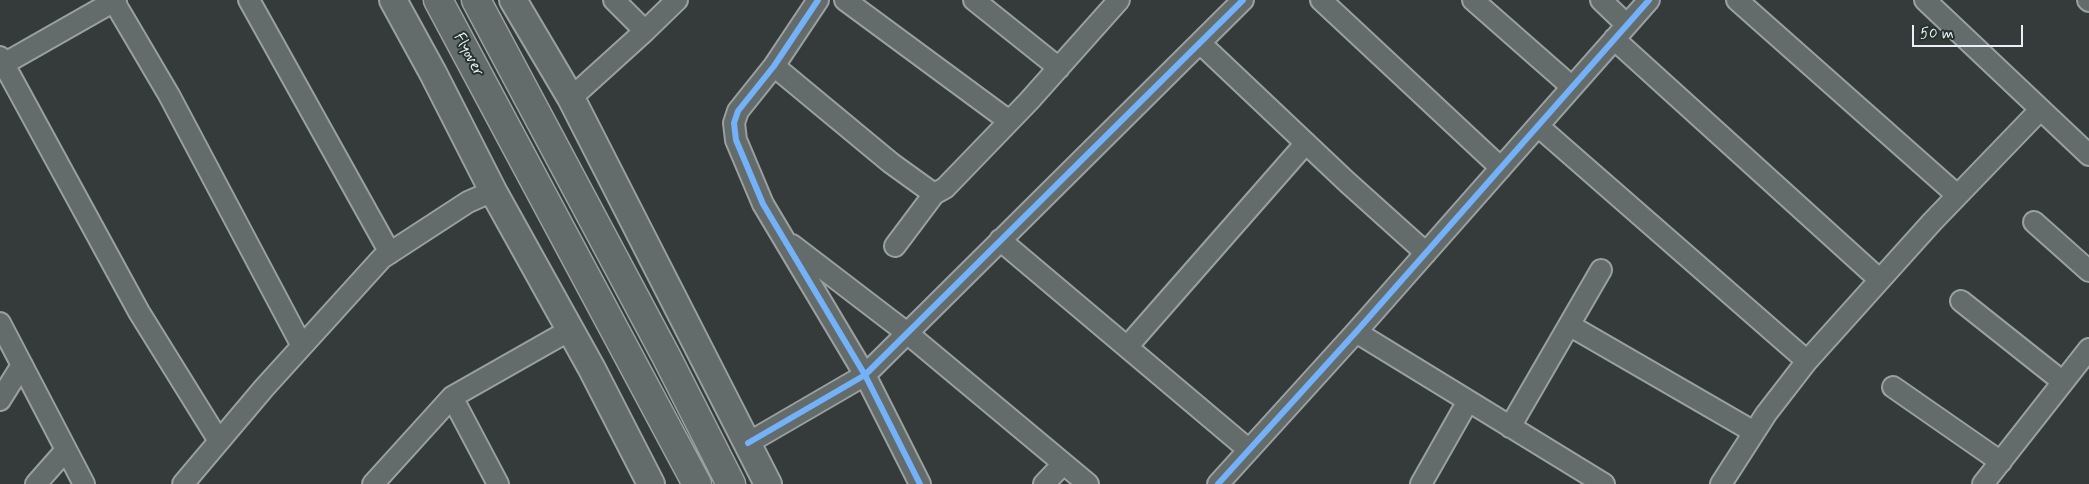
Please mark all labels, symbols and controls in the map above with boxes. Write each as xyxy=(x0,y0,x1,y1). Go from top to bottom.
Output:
scale bar xyxy=(1914,15,2025,47)
text: 50 m xyxy=(1920,24,1954,44)
street label: Flyover xyxy=(449,30,487,80)

